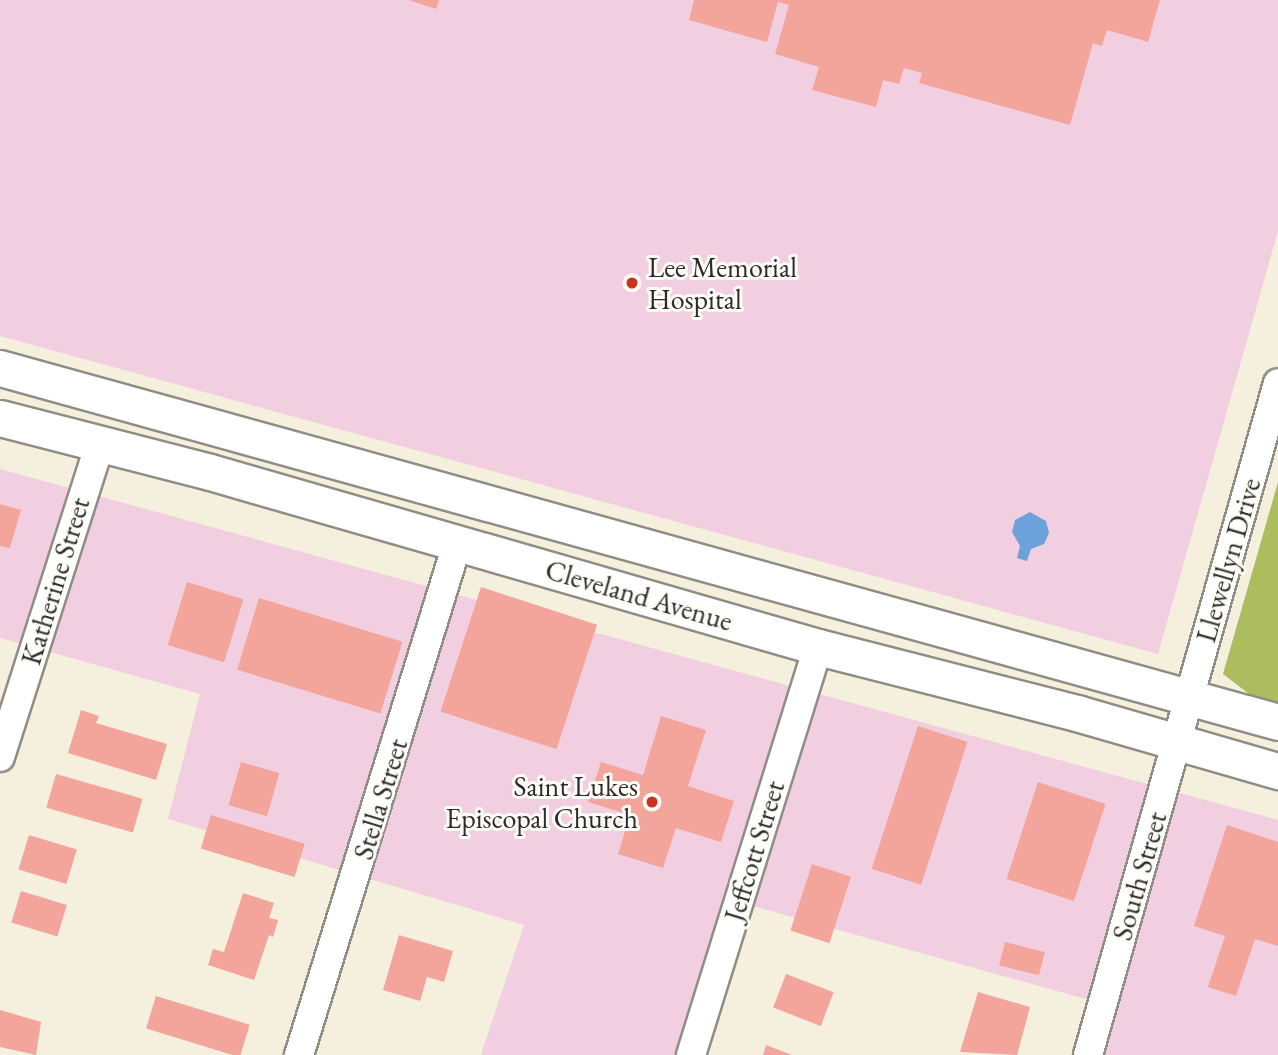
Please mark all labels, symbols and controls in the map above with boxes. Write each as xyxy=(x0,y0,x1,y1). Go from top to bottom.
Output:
place label: Lee Memorial Hospital xyxy=(648,250,797,316)
marker: Lee Memorial Hospital xyxy=(622,273,642,293)
street label: Llewellyn Drive xyxy=(1189,474,1267,646)
street label: Katherine Street xyxy=(14,493,96,669)
street label: Cleveland Avenue xyxy=(542,552,736,638)
street label: Stella Street xyxy=(346,735,414,863)
place label: Saint Lukes Episcopal Church xyxy=(445,769,638,835)
street label: Jeffcott Street xyxy=(717,777,791,925)
marker: Saint Lukes Episcopal Church xyxy=(644,794,660,810)
street label: South Street xyxy=(1105,808,1173,944)

